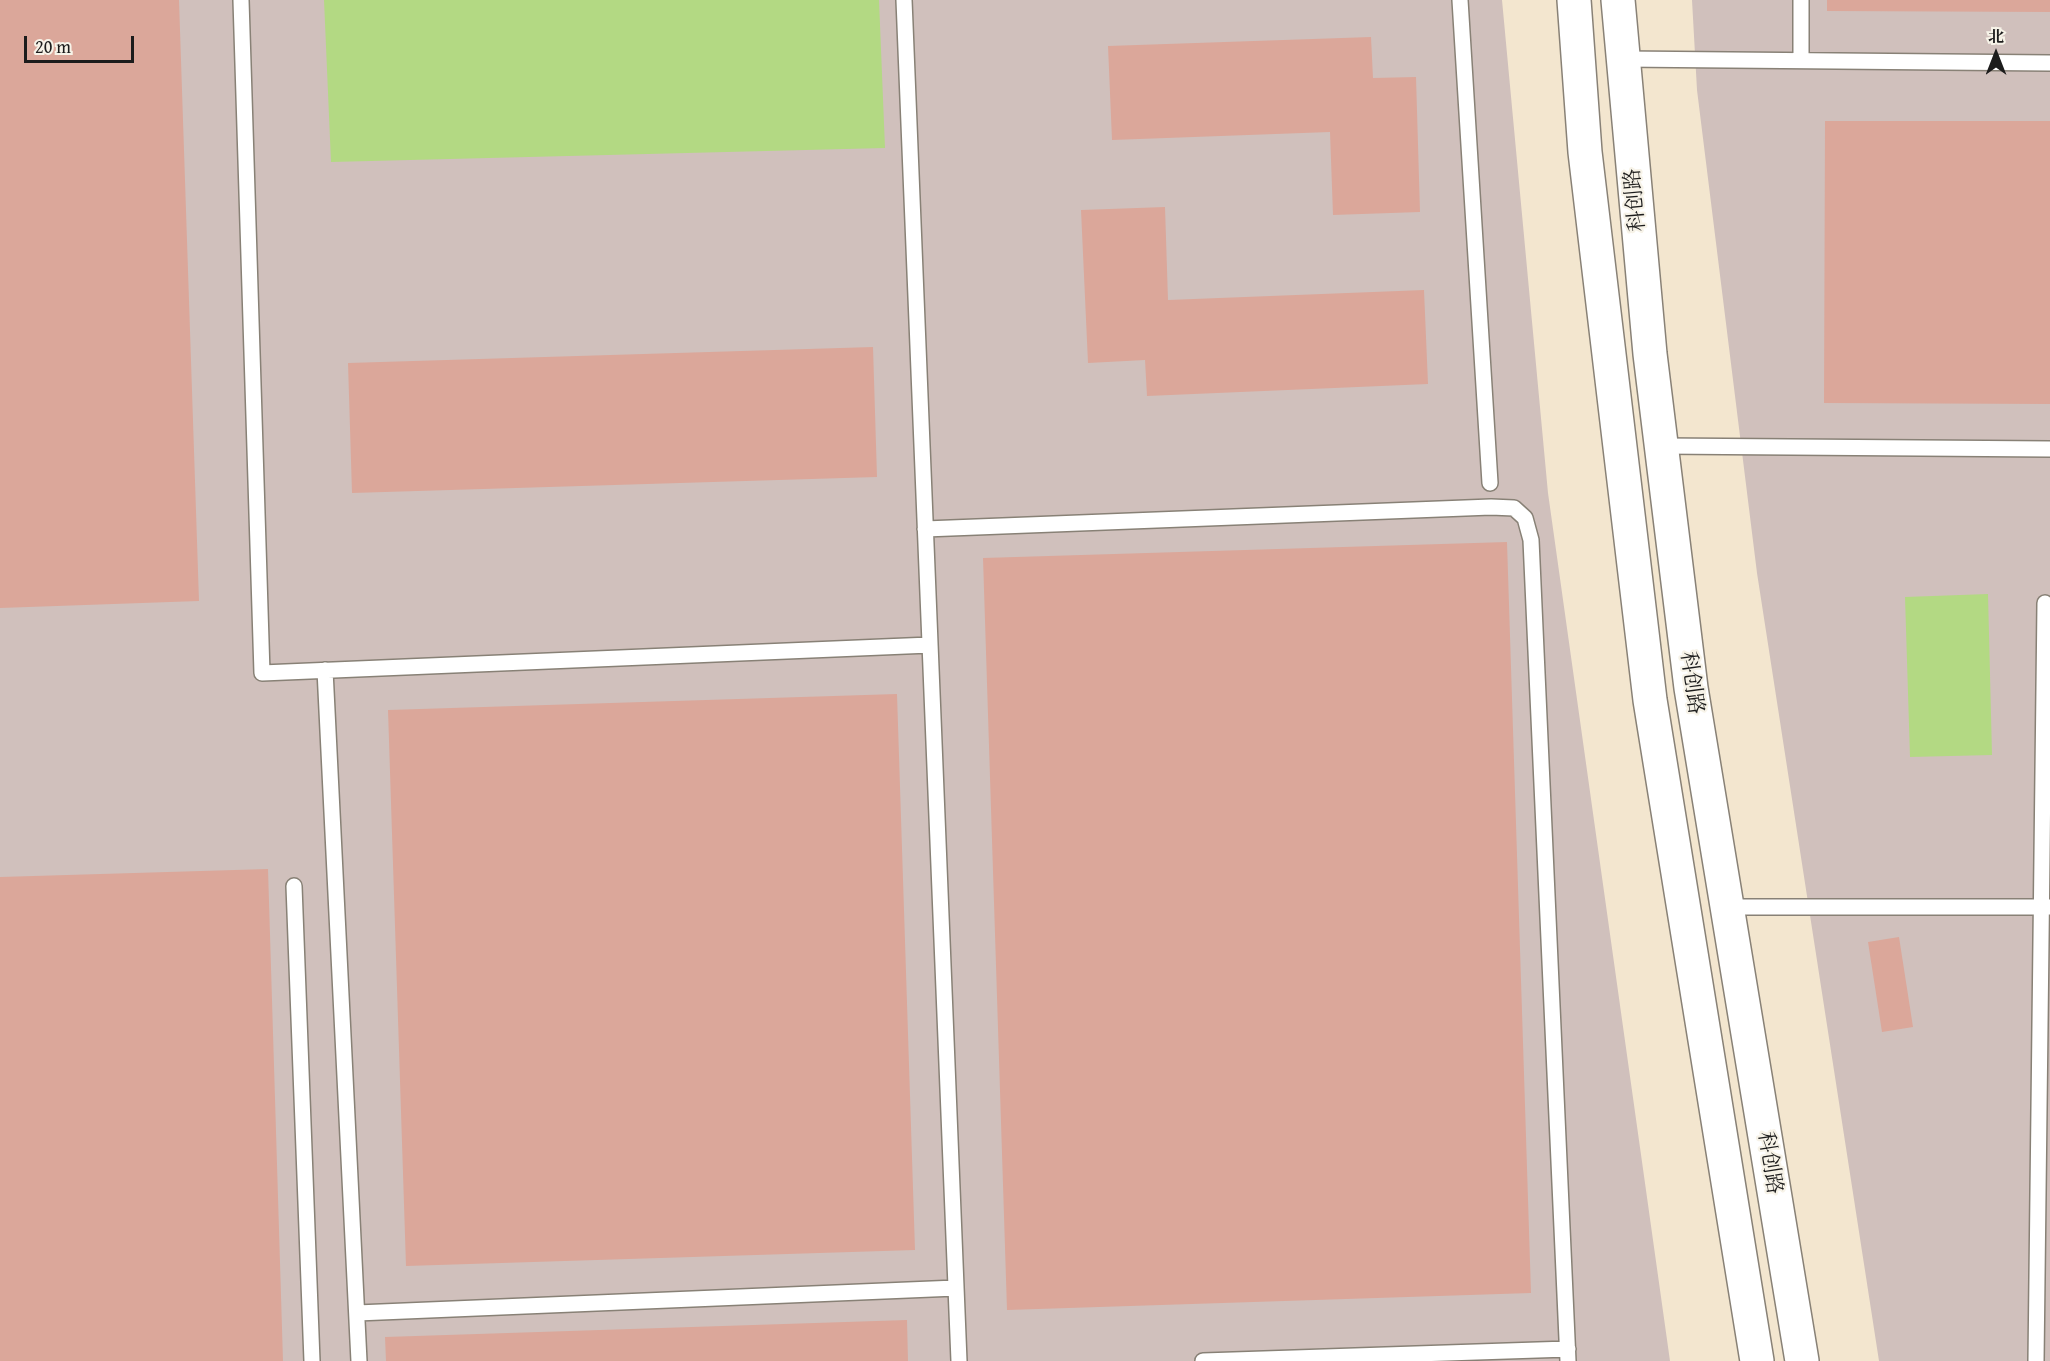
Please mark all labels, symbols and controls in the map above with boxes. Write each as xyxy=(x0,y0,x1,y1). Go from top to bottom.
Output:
scale bar xyxy=(27,24,136,62)
north arrow xyxy=(1966,24,2026,84)
text: 北 xyxy=(1988,24,2004,48)
text: 20 m xyxy=(35,33,71,60)
street label: 科创路 xyxy=(1621,168,1651,232)
street label: 科创路 xyxy=(1674,650,1708,716)
street label: 科创路 xyxy=(1752,1130,1786,1196)

